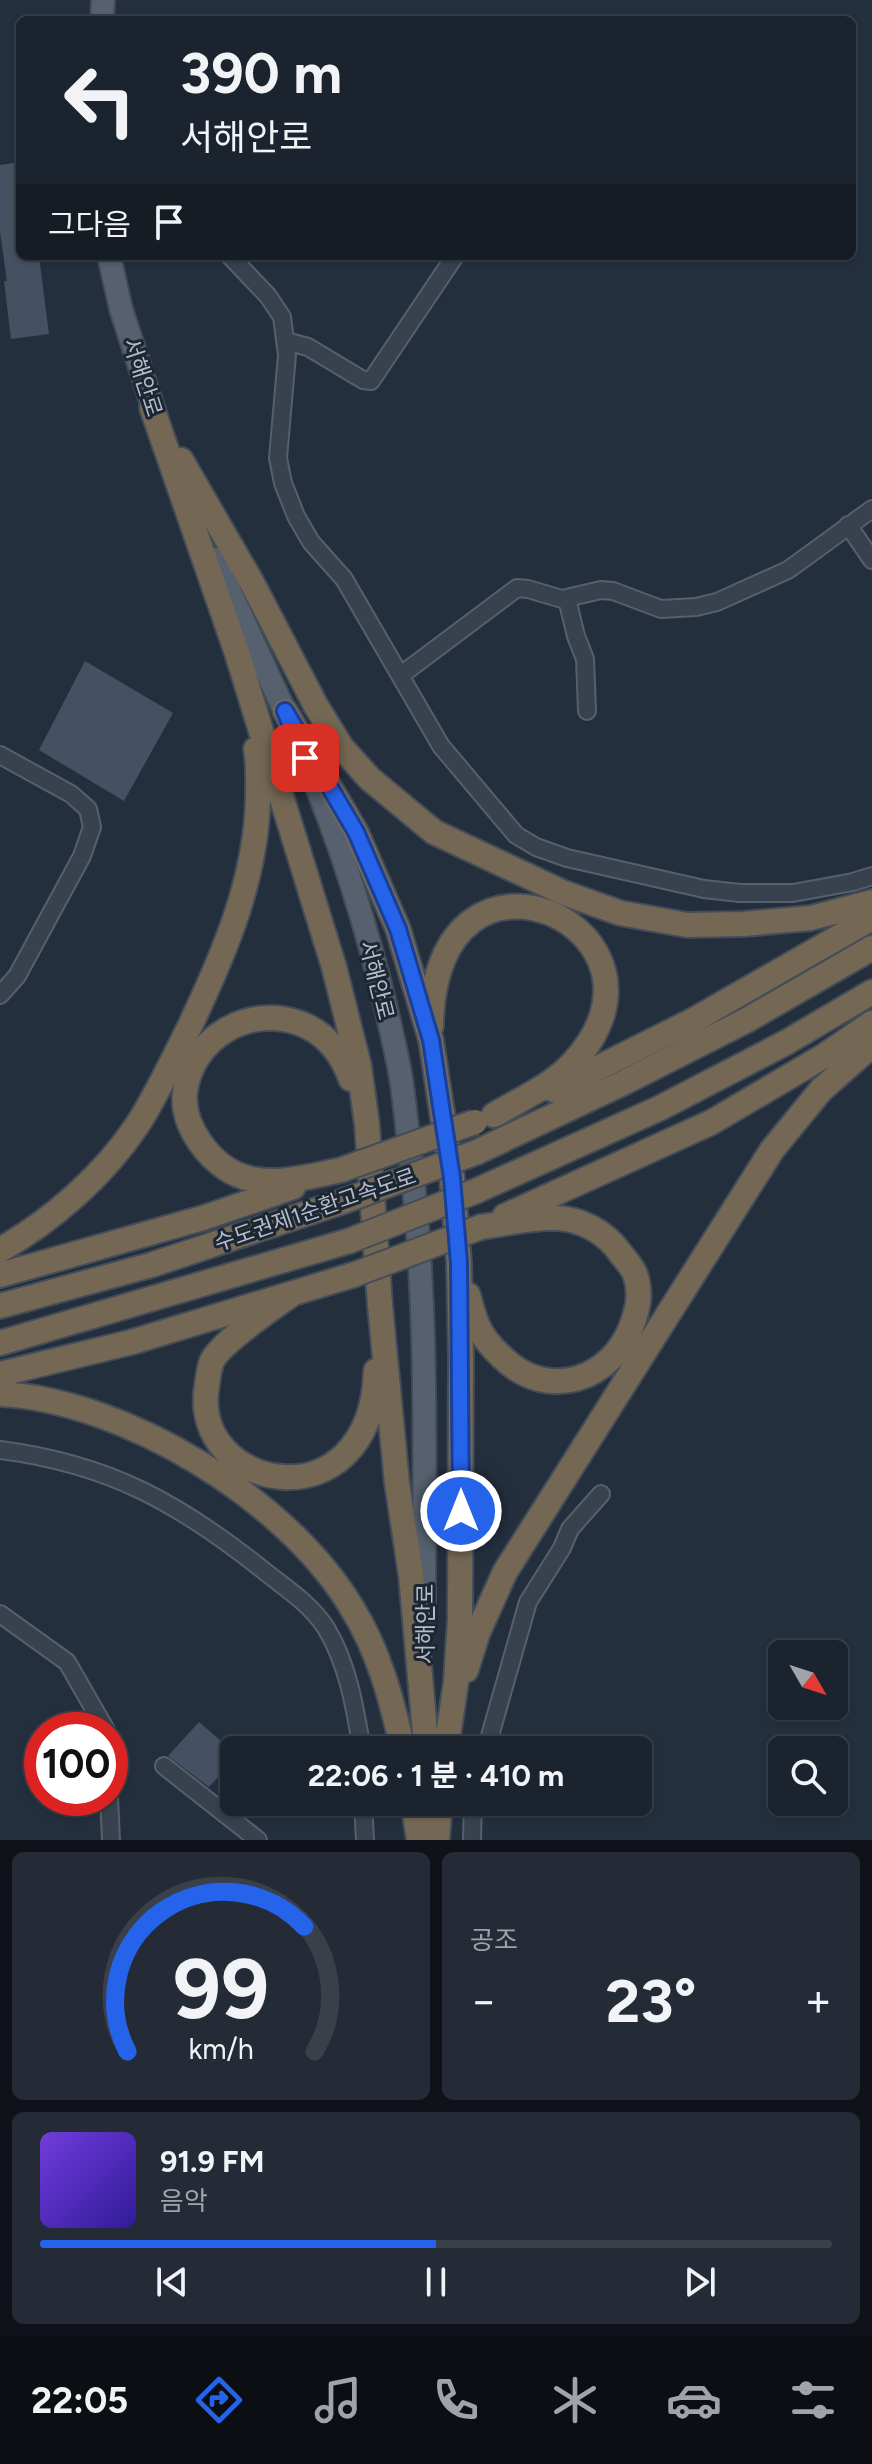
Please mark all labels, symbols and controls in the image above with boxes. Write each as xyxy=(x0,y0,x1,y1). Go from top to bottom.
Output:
text: 390 m xyxy=(180,40,342,107)
icon: left xyxy=(48,48,152,152)
text: 서해안로 xyxy=(180,116,312,159)
icon: arrive xyxy=(147,200,191,244)
text: 그다음 xyxy=(48,206,131,243)
street label: 서해안로 xyxy=(117,334,168,420)
pin xyxy=(271,724,339,792)
icon: arrive xyxy=(283,736,327,780)
street label: 서해안로 xyxy=(354,938,399,1023)
street label: 수도권제1순환고속도로 xyxy=(211,1162,420,1257)
position arrow xyxy=(419,1469,503,1553)
street label: 서해안로 xyxy=(412,1584,439,1664)
north arrow xyxy=(768,1640,848,1720)
map controls xyxy=(768,1640,848,1816)
speed limit sign: 100 xyxy=(24,1712,128,1816)
button: search xyxy=(768,1736,848,1816)
text: 22:06 · 1 분 · 410 m xyxy=(308,1757,564,1794)
text: 공조 xyxy=(470,1924,518,1956)
text: 99 xyxy=(173,1939,269,2039)
text: 23° xyxy=(606,1965,696,2037)
text: − xyxy=(470,1974,497,2027)
text: + xyxy=(805,1974,832,2027)
text: km/h xyxy=(188,2032,254,2066)
text: 91.9 FM xyxy=(160,2143,264,2180)
text: 음악 xyxy=(160,2185,208,2217)
icon: previous xyxy=(150,2260,194,2304)
icon: pause xyxy=(414,2260,458,2304)
icon: next xyxy=(678,2260,722,2304)
icon: directions xyxy=(191,2372,247,2428)
icon: music xyxy=(310,2372,366,2428)
icon: phone xyxy=(428,2372,484,2428)
icon: climate xyxy=(547,2372,603,2428)
icon: car xyxy=(666,2372,722,2428)
icon: filters xyxy=(785,2372,841,2428)
text: 22:05 xyxy=(31,2379,128,2422)

